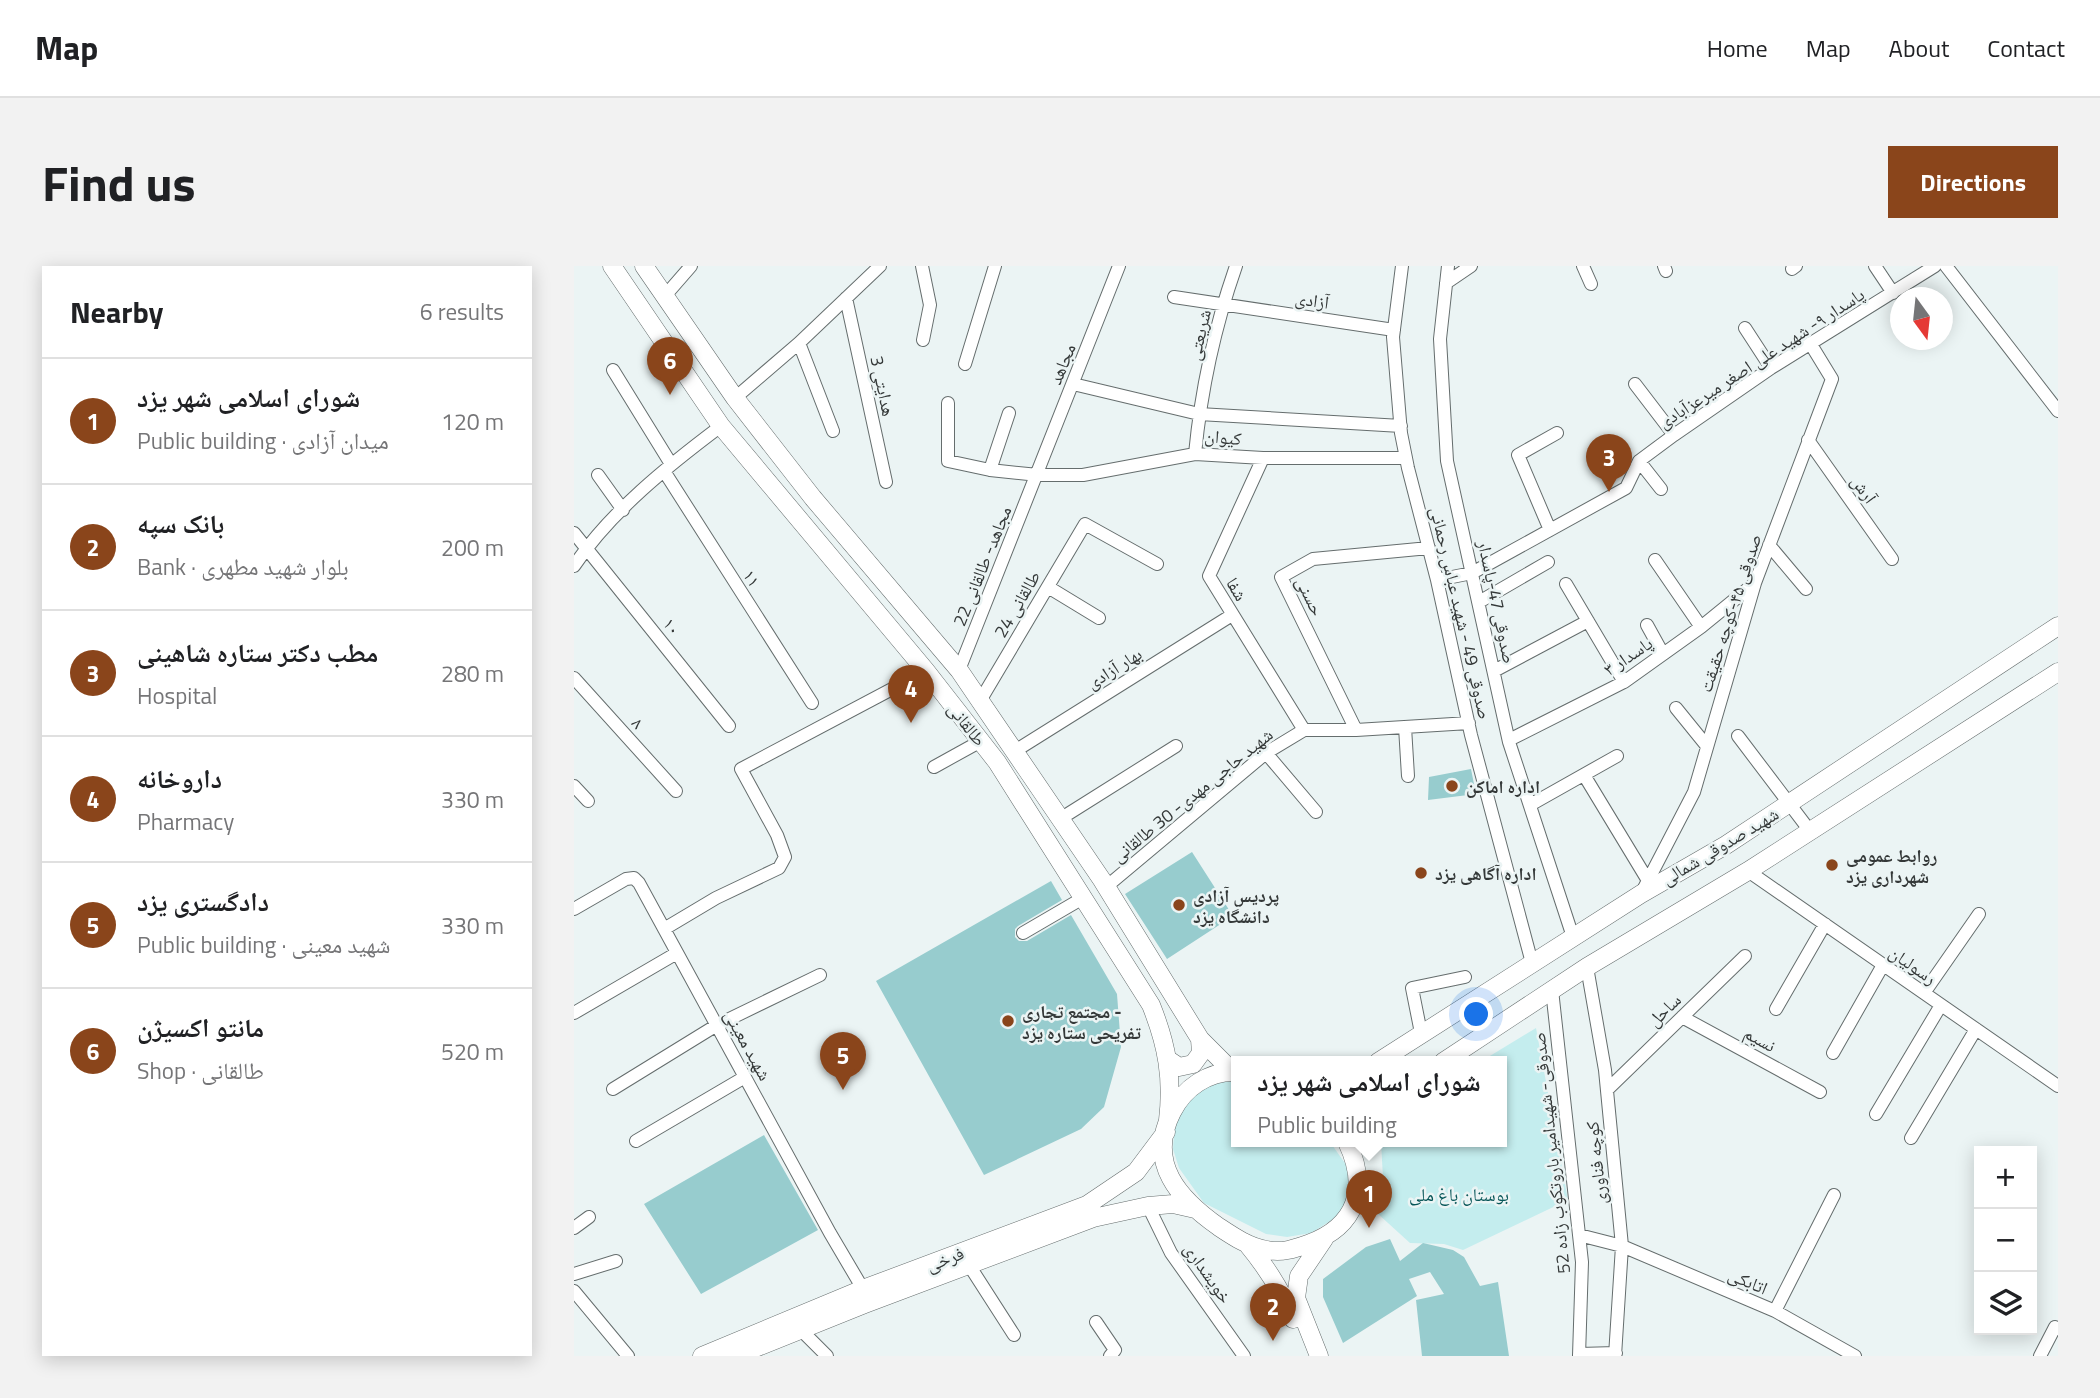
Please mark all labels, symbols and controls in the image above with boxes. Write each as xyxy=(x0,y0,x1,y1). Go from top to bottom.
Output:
text: Map xyxy=(35,23,98,73)
text: Home xyxy=(1707,30,1768,66)
text: Map xyxy=(1806,30,1851,66)
text: About xyxy=(1889,30,1949,66)
text: Contact xyxy=(1987,30,2065,66)
text: Find us xyxy=(42,145,196,220)
button: Directions xyxy=(1888,146,2058,218)
street label: پاسدار ۹- شهید علی اصغر میرعزآبادی xyxy=(1652,281,1870,435)
street label: آزادی xyxy=(1293,284,1331,316)
north arrow xyxy=(1890,287,1953,350)
text: Nearby xyxy=(70,289,163,335)
text: 6 results xyxy=(420,294,504,329)
street label: شریعتی xyxy=(1180,307,1218,363)
pin: 6 xyxy=(647,337,693,395)
street label: مجاهد xyxy=(1042,339,1082,389)
street label: هدایتی 3 xyxy=(863,353,903,419)
text: شورای اسلامی شهر یزد xyxy=(137,378,360,417)
text: 1 xyxy=(87,404,99,439)
text: 120 m xyxy=(441,404,504,439)
street label: کیوان xyxy=(1203,422,1243,452)
text: Public building · میدان آزادی xyxy=(137,423,389,458)
pin: 3 xyxy=(1586,434,1632,492)
street label: آرش xyxy=(1844,469,1884,509)
street label: مجاهد- طالقانی 22 xyxy=(946,502,1018,630)
text: بانک سپه xyxy=(137,504,224,543)
street label: صدوقی 49 - شهید عباس رحمانی xyxy=(1423,504,1499,722)
text: 2 xyxy=(87,530,99,565)
text: 200 m xyxy=(441,530,504,565)
street label: صدوقی ۴۵-کوچه حقیقت xyxy=(1692,530,1768,696)
street label: صدوقی 47-پاسدار xyxy=(1471,537,1523,666)
text: Bank · بلوار شهید مطهری xyxy=(137,549,349,584)
street label: ۱۱ xyxy=(736,564,768,592)
street label: طالقانی 24 xyxy=(987,566,1047,642)
street label: شفا xyxy=(1219,572,1255,606)
street label: حسنی xyxy=(1289,572,1331,620)
street label: ۱۰ xyxy=(656,611,688,641)
street label: پاسدار ۳ xyxy=(1598,630,1658,682)
text: مطب دکتر ستاره شاهینی xyxy=(137,633,378,672)
street label: بهار آزادی xyxy=(1081,640,1147,696)
text: 3 xyxy=(87,656,99,691)
text: 280 m xyxy=(441,656,504,691)
pin: 4 xyxy=(888,665,934,723)
text: Hospital xyxy=(137,678,217,713)
street label: طالقانی xyxy=(941,696,993,752)
street label: ۸ xyxy=(625,711,651,735)
street label: شهید حاجی مهدی- 30 طالقانی xyxy=(1105,721,1279,869)
text: داروخانه xyxy=(137,759,222,798)
place label: اداره اماکن xyxy=(1466,773,1540,800)
marker: اداره اماکن xyxy=(1444,778,1460,794)
text: 4 xyxy=(87,782,99,817)
text: 330 m xyxy=(441,782,504,817)
street label: شهید صدوقی شمالی xyxy=(1656,800,1784,892)
text: Pharmacy xyxy=(137,804,234,839)
place label: روابط عمومی شهرداری یزد xyxy=(1846,842,1938,890)
marker: روابط عمومی شهرداری یزد xyxy=(1824,857,1840,873)
place label: اداره آگاهی یزد xyxy=(1435,860,1537,887)
marker: اداره آگاهی یزد xyxy=(1413,865,1429,881)
text: دادگستری یزد xyxy=(137,882,269,921)
place label: پردیس آزادی دانشگاه یزد xyxy=(1193,882,1279,930)
marker: پردیس آزادی دانشگاه یزد xyxy=(1171,897,1187,913)
text: 5 xyxy=(87,908,99,943)
text: 330 m xyxy=(441,908,504,943)
text: Public building · شهید معینی xyxy=(137,927,391,962)
street label: رسولیان xyxy=(1884,939,1942,991)
street label: ساحل xyxy=(1641,987,1687,1033)
your location xyxy=(1459,997,1493,1031)
place label: مجتمع تجاری - تفریحی ستاره یزد xyxy=(1022,998,1141,1046)
street label: شهید معینی xyxy=(717,1005,779,1085)
text: مانتو اكسيژن xyxy=(137,1008,264,1047)
marker: مجتمع تجاری - تفریحی ستاره یزد xyxy=(1000,1013,1016,1029)
street label: نسیم xyxy=(1739,1019,1781,1059)
street label: 52 صدوقی- شهیدامیر باروتکوب زاده xyxy=(1525,1031,1577,1275)
pin: 5 xyxy=(820,1032,866,1090)
text: 6 xyxy=(87,1034,99,1069)
text: 520 m xyxy=(441,1034,504,1069)
text: Shop · طالقانی xyxy=(137,1053,264,1088)
popup xyxy=(1231,1056,1507,1147)
text: شورای اسلامی شهر یزد xyxy=(1257,1062,1481,1101)
text: Public building xyxy=(1257,1107,1397,1142)
street label: کوچه فناوری xyxy=(1578,1120,1614,1206)
map controls xyxy=(1974,1146,2037,1335)
button: + xyxy=(1974,1146,2037,1209)
pin: 1 xyxy=(1346,1170,1392,1228)
park label: بوستان باغ ملی xyxy=(1409,1181,1509,1208)
button: − xyxy=(1974,1209,2037,1272)
street label: خویشداری xyxy=(1177,1237,1239,1309)
street label: فرخی xyxy=(922,1239,968,1279)
street label: اتابکی xyxy=(1724,1261,1772,1301)
button: layers xyxy=(1974,1272,2037,1335)
pin: 2 xyxy=(1250,1283,1296,1341)

